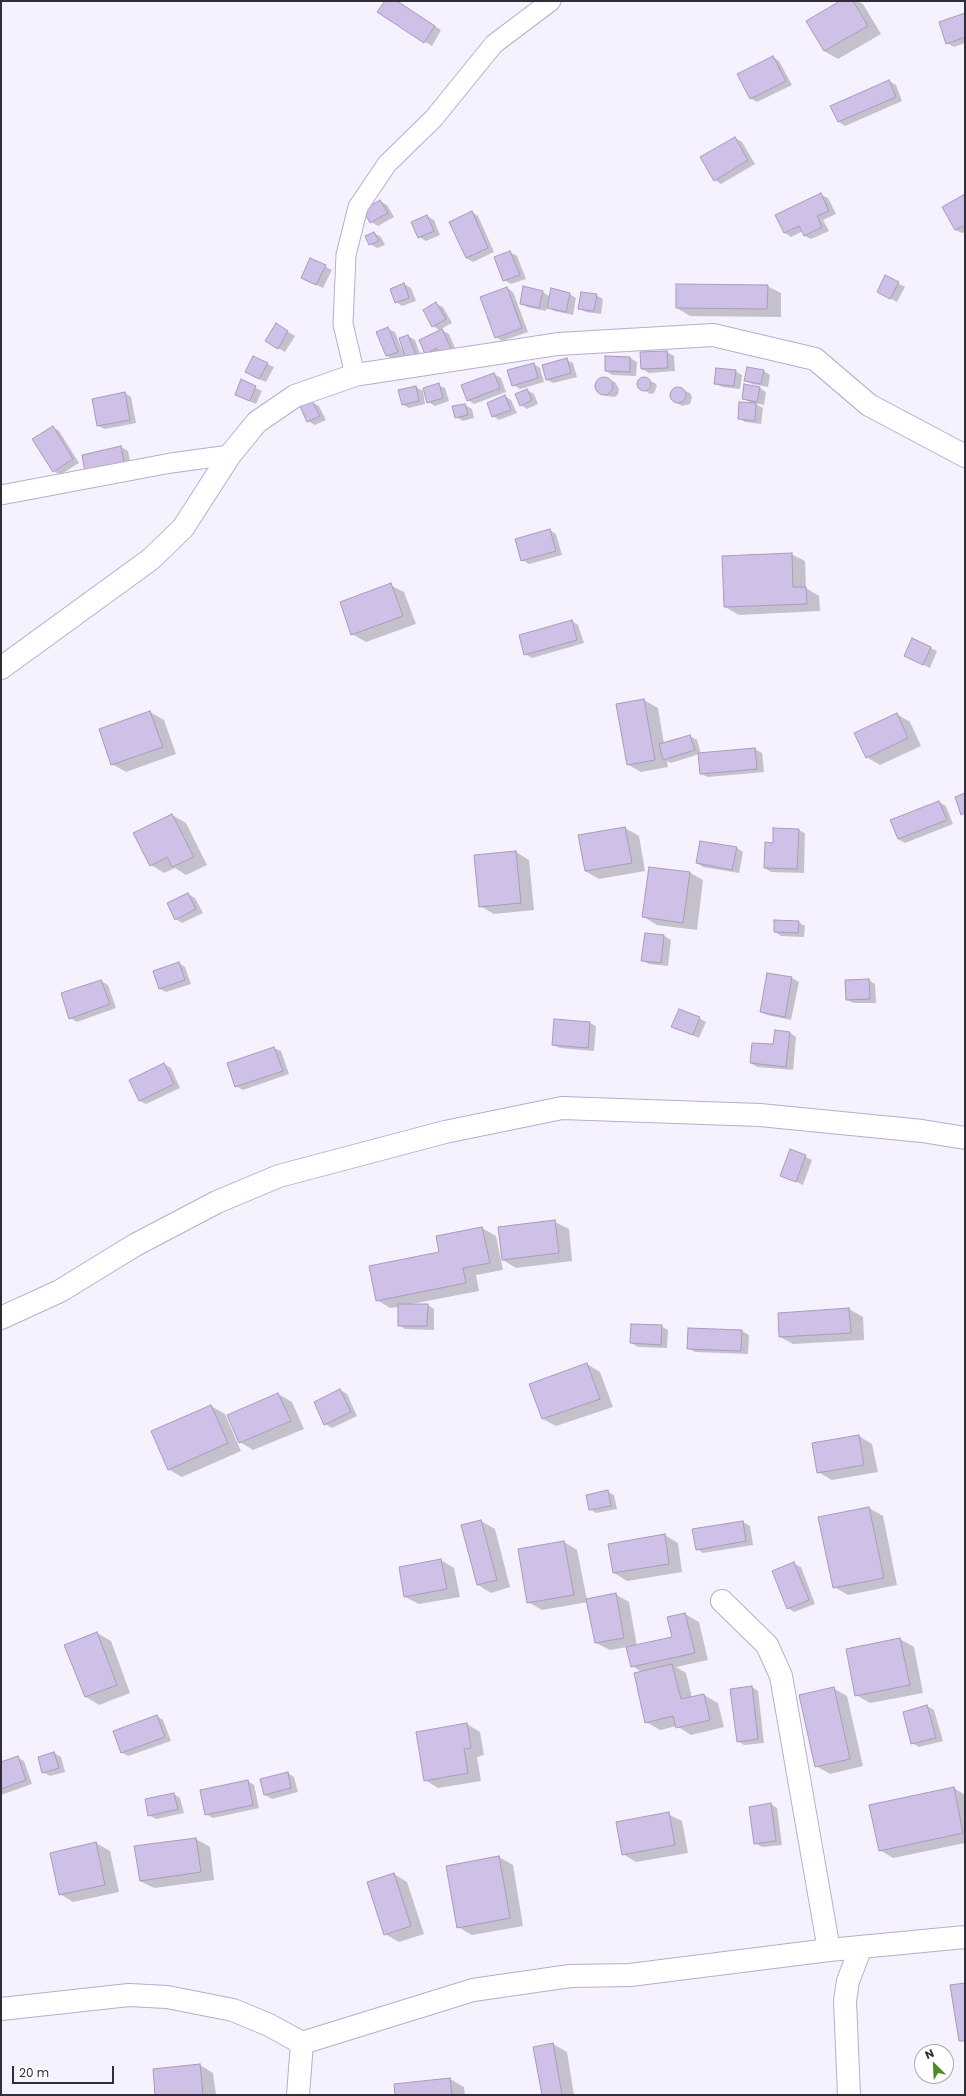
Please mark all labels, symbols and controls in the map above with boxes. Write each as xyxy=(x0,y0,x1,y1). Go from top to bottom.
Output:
north arrow xyxy=(914,2044,954,2084)
text: N xyxy=(922,2045,937,2063)
scale bar xyxy=(14,2058,116,2084)
text: 20 m xyxy=(19,2064,49,2081)

